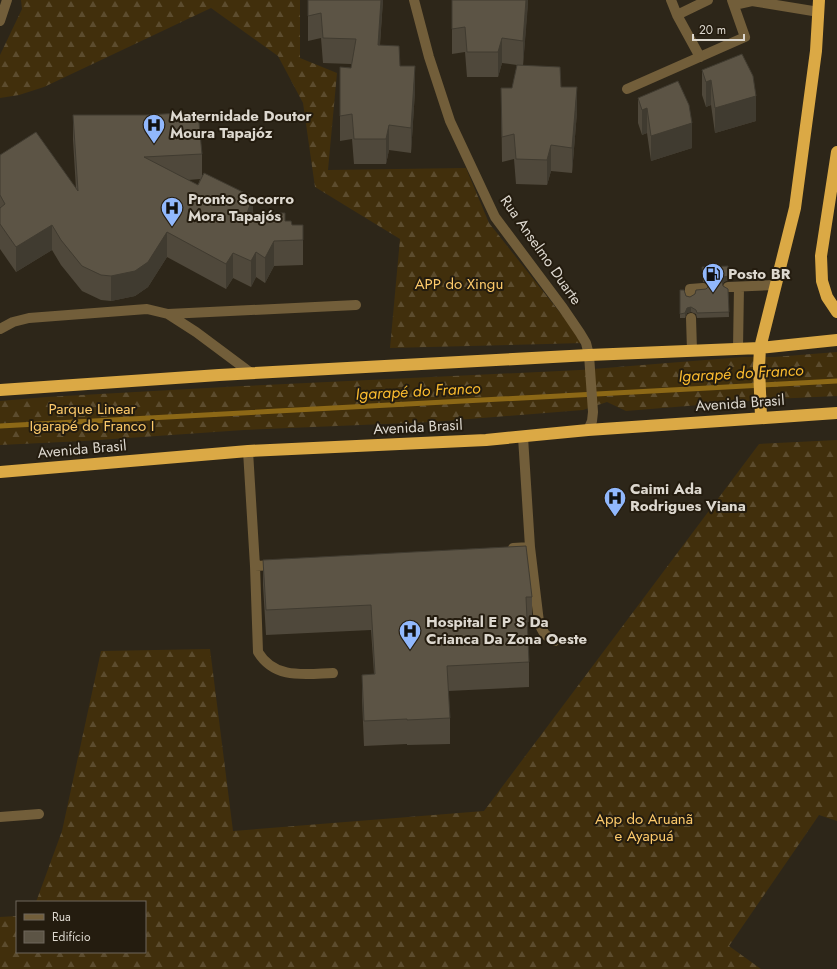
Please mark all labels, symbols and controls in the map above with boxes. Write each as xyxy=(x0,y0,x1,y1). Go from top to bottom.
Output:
scale bar xyxy=(693,16,744,42)
text: 20 m xyxy=(699,21,726,39)
place label: Maternidade Doutor Moura Tapajóz xyxy=(170,105,313,144)
hospital icon: Maternidade Doutor Moura Tapajóz xyxy=(141,112,167,145)
place label: Pronto Socorro Mora Tapajós xyxy=(188,188,294,227)
street label: Rua Anselmo Duarte xyxy=(495,191,587,309)
hospital icon: Pronto Socorro Mora Tapajós xyxy=(159,195,185,228)
fuel station icon: Posto BR xyxy=(700,261,726,294)
place label: Posto BR xyxy=(728,263,791,285)
park label: APP do Xingu xyxy=(415,273,503,295)
water label: Igarapé do Franco xyxy=(678,358,805,388)
water label: Igarapé do Franco xyxy=(355,376,482,406)
street label: Avenida Brasil xyxy=(695,389,785,417)
park label: Parque Linear Igarapé do Franco I xyxy=(30,398,154,437)
street label: Avenida Brasil xyxy=(373,414,463,440)
street label: Avenida Brasil xyxy=(37,434,127,464)
place label: Caimi Ada Rodrigues Viana xyxy=(630,478,746,517)
hospital icon: Caimi Ada Rodrigues Viana xyxy=(602,485,628,518)
place label: Hospital E P S Da Crianca Da Zona Oeste xyxy=(426,611,588,650)
hospital icon: Hospital E P S Da Crianca Da Zona Oeste xyxy=(397,618,423,651)
park label: App do Aruanã e Ayapuá xyxy=(595,808,693,847)
legend xyxy=(16,901,146,953)
text: Rua xyxy=(52,908,71,926)
text: Edifício xyxy=(52,928,91,946)

